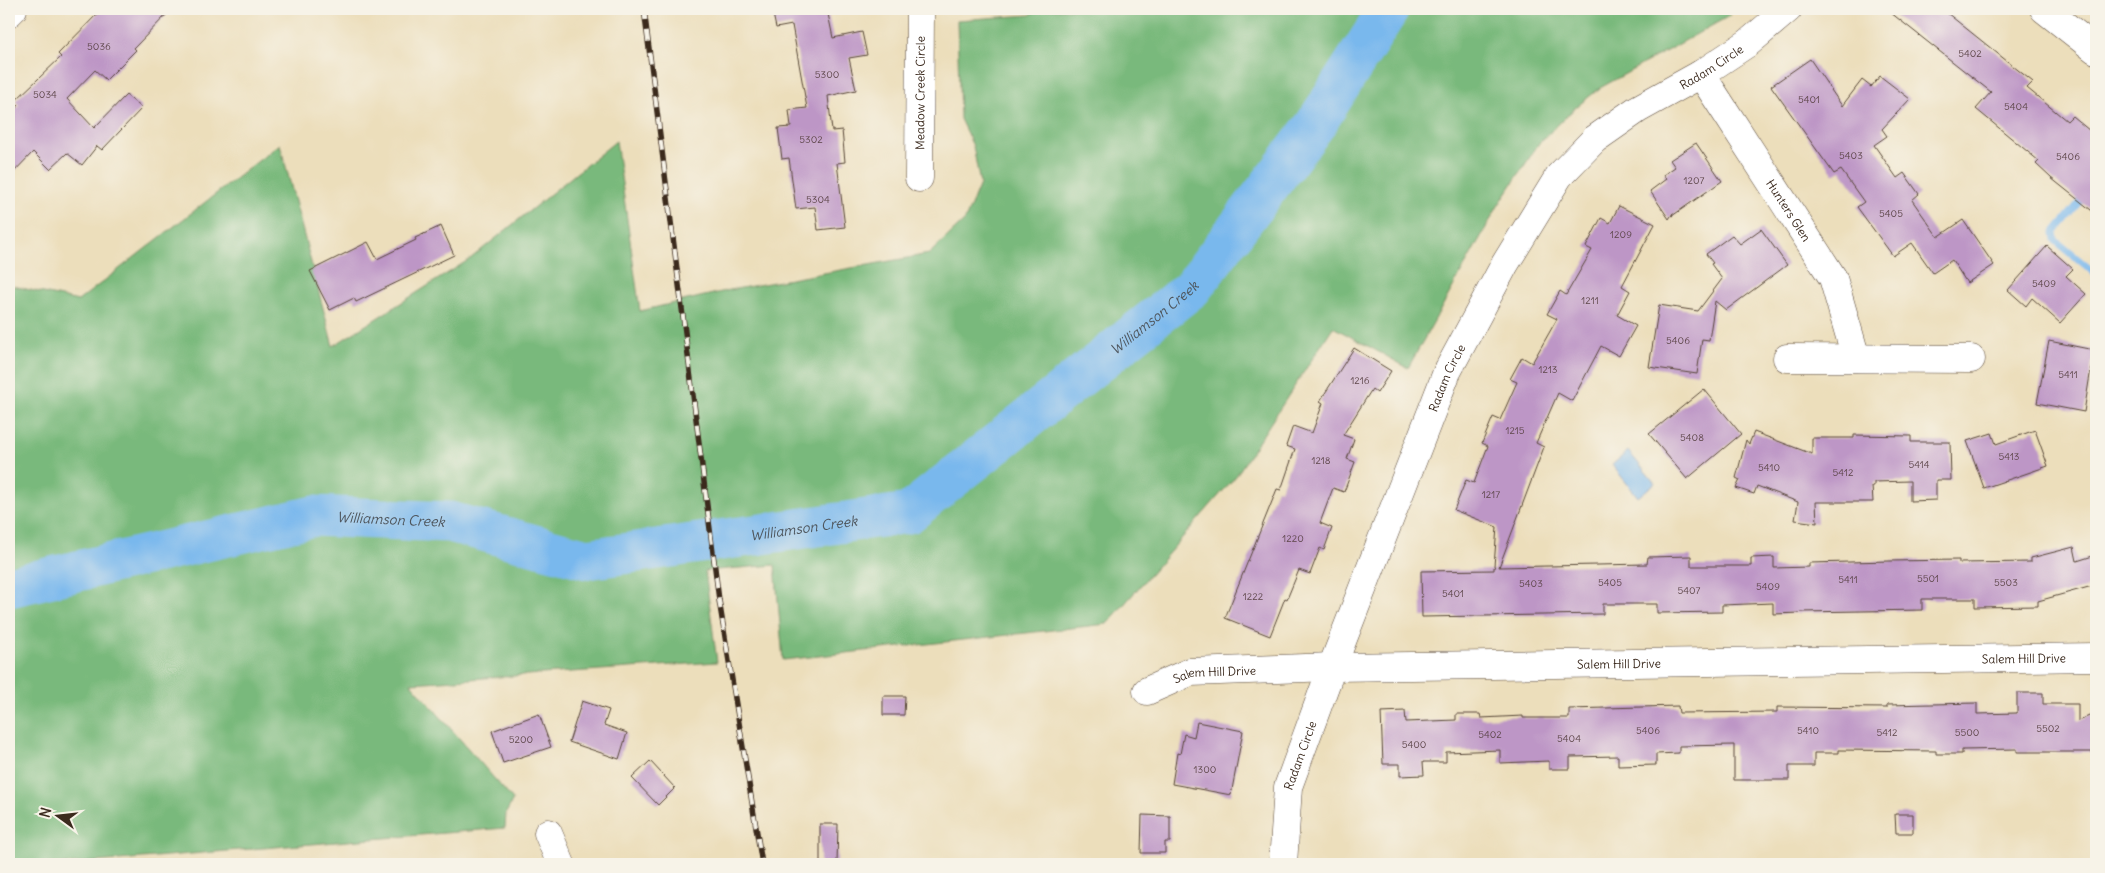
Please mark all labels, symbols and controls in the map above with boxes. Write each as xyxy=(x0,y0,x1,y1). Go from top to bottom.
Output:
street label: Meadow Creek Circle xyxy=(912,36,927,150)
house number: 5036 xyxy=(87,40,111,53)
street label: Radam Circle xyxy=(1677,41,1746,92)
house number: 5402 xyxy=(1958,47,1982,60)
house number: 5300 xyxy=(815,68,839,81)
house number: 5034 xyxy=(33,88,57,101)
house number: 5401 xyxy=(1798,93,1820,106)
house number: 5404 xyxy=(2004,100,2028,113)
house number: 5302 xyxy=(799,133,823,146)
house number: 5403 xyxy=(1839,149,1863,162)
house number: 5406 xyxy=(2056,150,2080,163)
house number: 1207 xyxy=(1684,174,1704,187)
street label: Hunters Glen xyxy=(1763,176,1815,244)
house number: 5304 xyxy=(806,193,830,206)
house number: 5405 xyxy=(1879,207,1903,220)
house number: 1209 xyxy=(1610,228,1632,241)
water label: Williamson Creek xyxy=(1107,277,1203,359)
house number: 5409 xyxy=(2032,277,2056,290)
house number: 1211 xyxy=(1581,294,1599,307)
house number: 5406 xyxy=(1666,334,1690,347)
street label: Radam Circle xyxy=(1425,341,1468,414)
house number: 1213 xyxy=(1538,363,1558,376)
house number: 5411 xyxy=(2058,368,2078,381)
house number: 1216 xyxy=(1350,374,1370,387)
house number: 1215 xyxy=(1505,424,1525,437)
house number: 5408 xyxy=(1680,431,1704,444)
house number: 5413 xyxy=(1998,450,2020,463)
house number: 1218 xyxy=(1311,454,1331,467)
house number: 5414 xyxy=(1908,458,1930,471)
house number: 5410 xyxy=(1758,461,1780,474)
house number: 5412 xyxy=(1833,466,1854,479)
house number: 1217 xyxy=(1482,488,1500,501)
water label: Williamson Creek xyxy=(336,508,446,531)
water label: Williamson Creek xyxy=(749,511,859,545)
house number: 1220 xyxy=(1282,532,1304,545)
house number: 5501 xyxy=(1917,572,1939,585)
house number: 5411 xyxy=(1838,573,1858,586)
house number: 5405 xyxy=(1598,576,1622,589)
house number: 5503 xyxy=(1994,576,2018,589)
house number: 5403 xyxy=(1519,577,1543,590)
house number: 5409 xyxy=(1756,580,1780,593)
house number: 5407 xyxy=(1678,584,1701,597)
house number: 5401 xyxy=(1442,587,1464,600)
house number: 1222 xyxy=(1243,590,1264,603)
street label: Salem Hill Drive xyxy=(1982,650,2066,666)
street label: Salem Hill Drive xyxy=(1577,655,1661,671)
street label: Salem Hill Drive xyxy=(1170,662,1256,686)
street label: Radam Circle xyxy=(1280,719,1319,792)
house number: 5502 xyxy=(2036,722,2060,735)
house number: 5406 xyxy=(1636,724,1660,737)
house number: 5410 xyxy=(1797,724,1819,737)
house number: 5412 xyxy=(1877,726,1898,739)
house number: 5500 xyxy=(1955,726,1979,739)
house number: 5402 xyxy=(1478,728,1502,741)
house number: 5404 xyxy=(1557,732,1581,745)
house number: 5200 xyxy=(509,733,533,746)
house number: 5400 xyxy=(1402,738,1426,751)
house number: 1300 xyxy=(1194,763,1216,776)
north arrow xyxy=(32,790,82,840)
text: N xyxy=(35,806,55,820)

